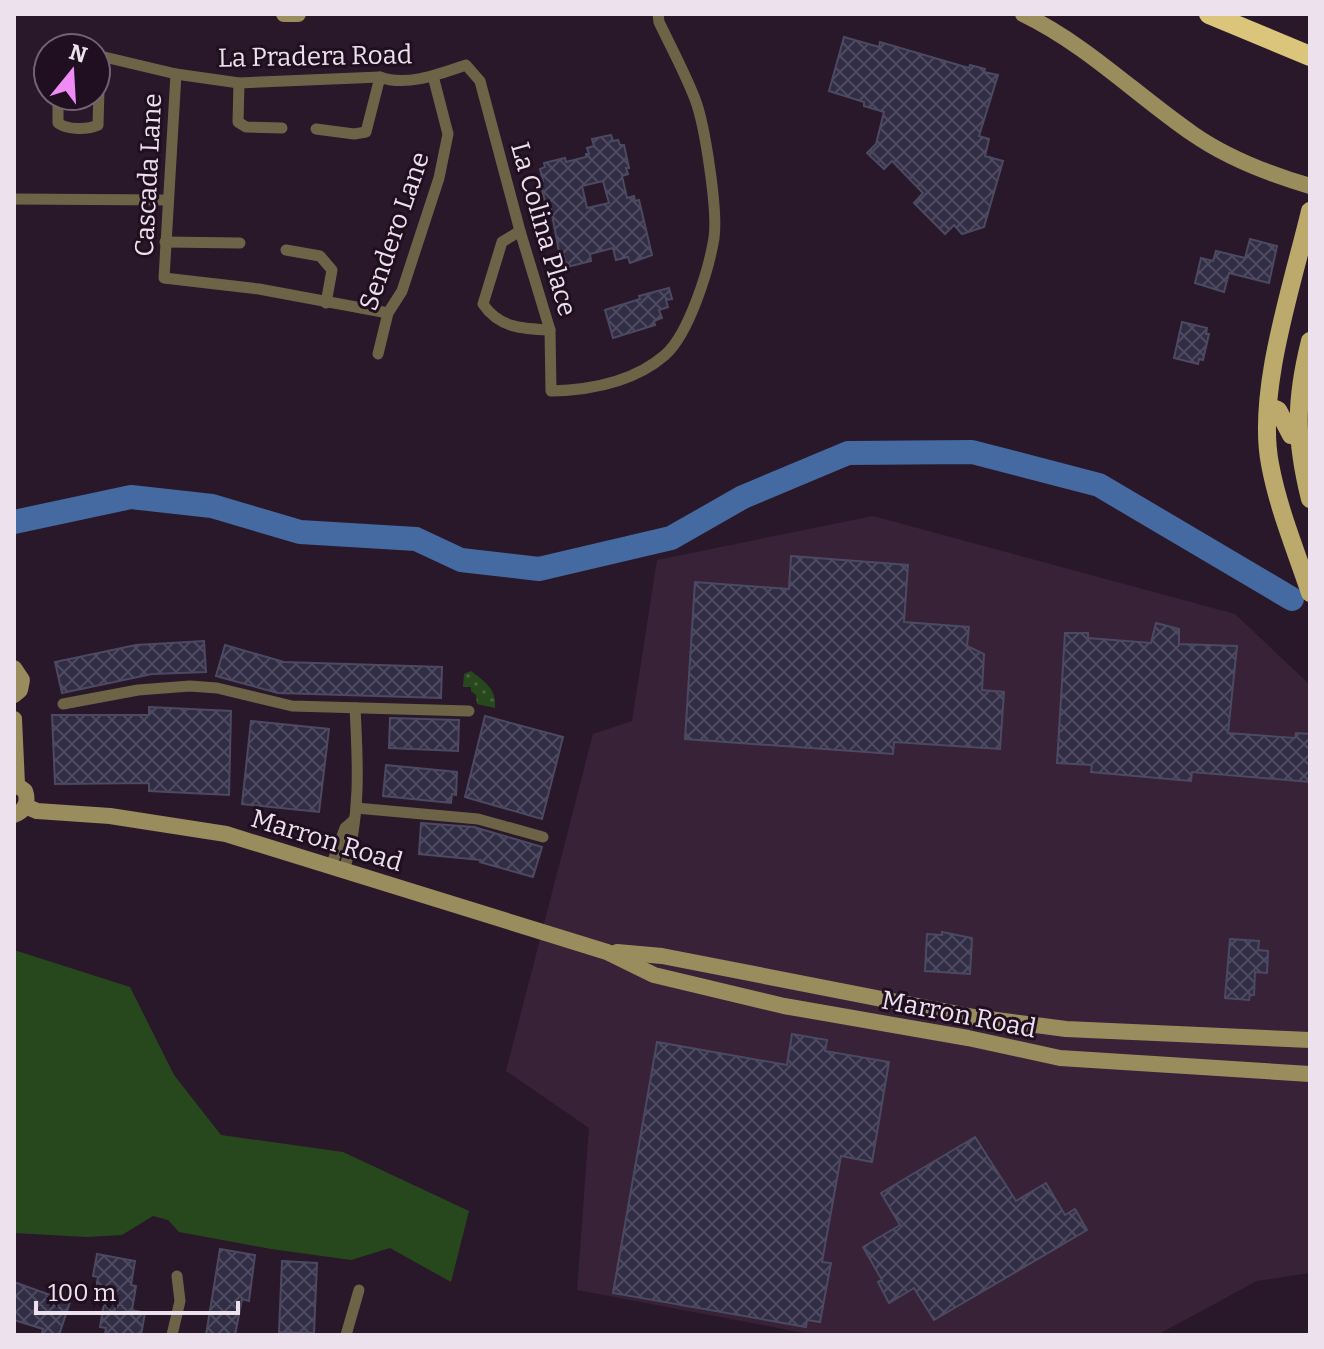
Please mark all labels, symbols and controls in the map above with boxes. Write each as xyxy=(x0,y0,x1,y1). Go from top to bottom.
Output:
north arrow xyxy=(32,32,112,112)
text: N xyxy=(66,38,90,69)
street label: La Pradera Road xyxy=(218,39,412,74)
street label: Cascada Lane xyxy=(129,93,168,257)
street label: La Colina Place xyxy=(504,139,583,320)
street label: Sendero Lane xyxy=(353,148,436,314)
street label: Marron Road xyxy=(247,803,406,878)
street label: Marron Road xyxy=(879,984,1039,1045)
scale bar xyxy=(36,1265,238,1315)
text: 100 m xyxy=(48,1279,116,1307)

